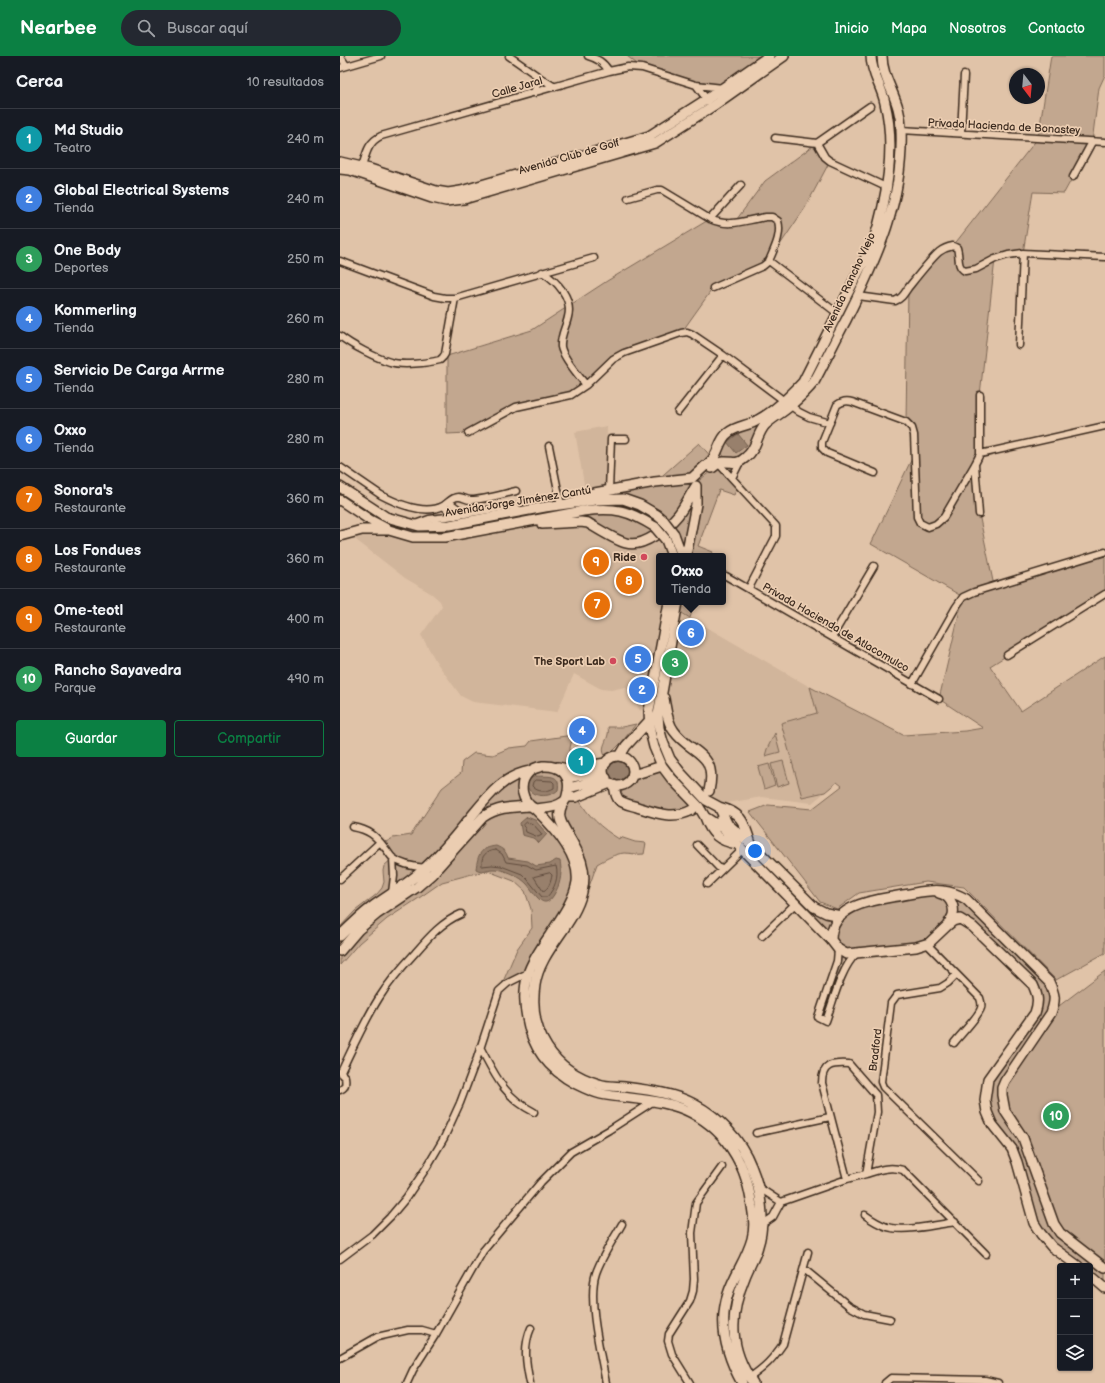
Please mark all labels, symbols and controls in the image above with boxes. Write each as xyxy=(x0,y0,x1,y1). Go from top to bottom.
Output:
search box xyxy=(121,10,401,46)
text: Nearbee xyxy=(20,17,97,40)
icon: search xyxy=(135,17,157,39)
text: Buscar aquí xyxy=(167,19,248,38)
text: Inicio xyxy=(835,20,869,37)
text: Mapa xyxy=(891,20,927,37)
text: Nosotros xyxy=(949,20,1006,37)
text: Contacto xyxy=(1028,20,1085,37)
north arrow xyxy=(1009,68,1045,104)
text: Cerca xyxy=(16,72,63,92)
text: 10 resultados xyxy=(247,74,324,90)
street label: Calle Jaral xyxy=(490,74,544,101)
street label: Privada Hacienda de Bonastey xyxy=(927,116,1081,137)
text: Md Studio xyxy=(54,121,123,140)
text: 1 xyxy=(26,131,32,147)
text: 240 m xyxy=(287,131,324,147)
street label: Avenida Club de Golf xyxy=(517,136,622,177)
text: Teatro xyxy=(54,140,91,156)
text: Global Electrical Systems xyxy=(54,181,229,200)
text: 2 xyxy=(25,191,33,207)
text: 240 m xyxy=(287,191,324,207)
text: Tienda xyxy=(54,200,94,216)
street label: Avenida Rancho Viejo xyxy=(821,230,878,334)
text: One Body xyxy=(54,241,121,260)
text: 3 xyxy=(25,251,33,267)
text: 250 m xyxy=(287,251,324,267)
text: Deportes xyxy=(54,260,109,276)
text: Kommerling xyxy=(54,301,137,320)
text: 4 xyxy=(25,311,33,327)
text: 260 m xyxy=(286,311,324,327)
text: Tienda xyxy=(54,320,94,336)
text: Servicio De Carga Arrme xyxy=(54,361,224,380)
text: 5 xyxy=(25,371,33,387)
text: 280 m xyxy=(287,371,324,387)
text: Tienda xyxy=(54,380,94,396)
text: Oxxo xyxy=(54,421,87,440)
text: 6 xyxy=(25,431,33,447)
text: 280 m xyxy=(287,431,324,447)
text: Tienda xyxy=(54,440,94,456)
text: Sonora's xyxy=(54,481,113,500)
street label: Avenida Jorge Jiménez Cantú xyxy=(444,484,592,519)
text: 7 xyxy=(25,491,33,507)
text: 360 m xyxy=(286,491,324,507)
text: Restaurante xyxy=(54,500,126,516)
text: Los Fondues xyxy=(54,541,141,560)
pin: 9 xyxy=(583,547,609,577)
text: 8 xyxy=(25,551,33,567)
text: 360 m xyxy=(286,551,324,567)
place label: Ride xyxy=(613,551,636,564)
marker: Ride xyxy=(639,552,649,562)
popup xyxy=(656,553,726,605)
text: Restaurante xyxy=(54,560,126,576)
text: Oxxo xyxy=(671,562,703,581)
pin: 8 xyxy=(616,566,642,596)
street label: Privada Hacienda de Atlacomulco xyxy=(760,580,911,675)
text: Tienda xyxy=(671,581,711,597)
pin: 7 xyxy=(584,590,610,620)
text: Ome-teotl xyxy=(54,601,123,620)
text: 9 xyxy=(25,611,33,627)
text: 400 m xyxy=(287,611,324,627)
pin: 6 xyxy=(678,618,704,648)
text: Restaurante xyxy=(54,620,126,636)
pin: 5 xyxy=(625,644,651,674)
pin: 3 xyxy=(662,648,688,678)
place label: The Sport Lab xyxy=(534,655,606,668)
marker: The Sport Lab xyxy=(608,656,618,666)
text: Rancho Sayavedra xyxy=(54,661,182,680)
text: 10 xyxy=(22,671,36,687)
text: 490 m xyxy=(287,671,324,687)
pin: 2 xyxy=(629,675,655,705)
text: Parque xyxy=(54,680,96,696)
pin: 4 xyxy=(569,716,595,746)
button: Guardar xyxy=(16,720,166,757)
button: Compartir xyxy=(174,720,324,757)
pin: 1 xyxy=(568,746,594,776)
your location xyxy=(745,841,765,861)
street label: Bradford xyxy=(866,1028,885,1072)
pin: 10 xyxy=(1043,1101,1069,1131)
map controls xyxy=(1057,1263,1093,1371)
button: + xyxy=(1057,1263,1093,1299)
button: − xyxy=(1057,1299,1093,1335)
button: layers xyxy=(1057,1335,1093,1371)

